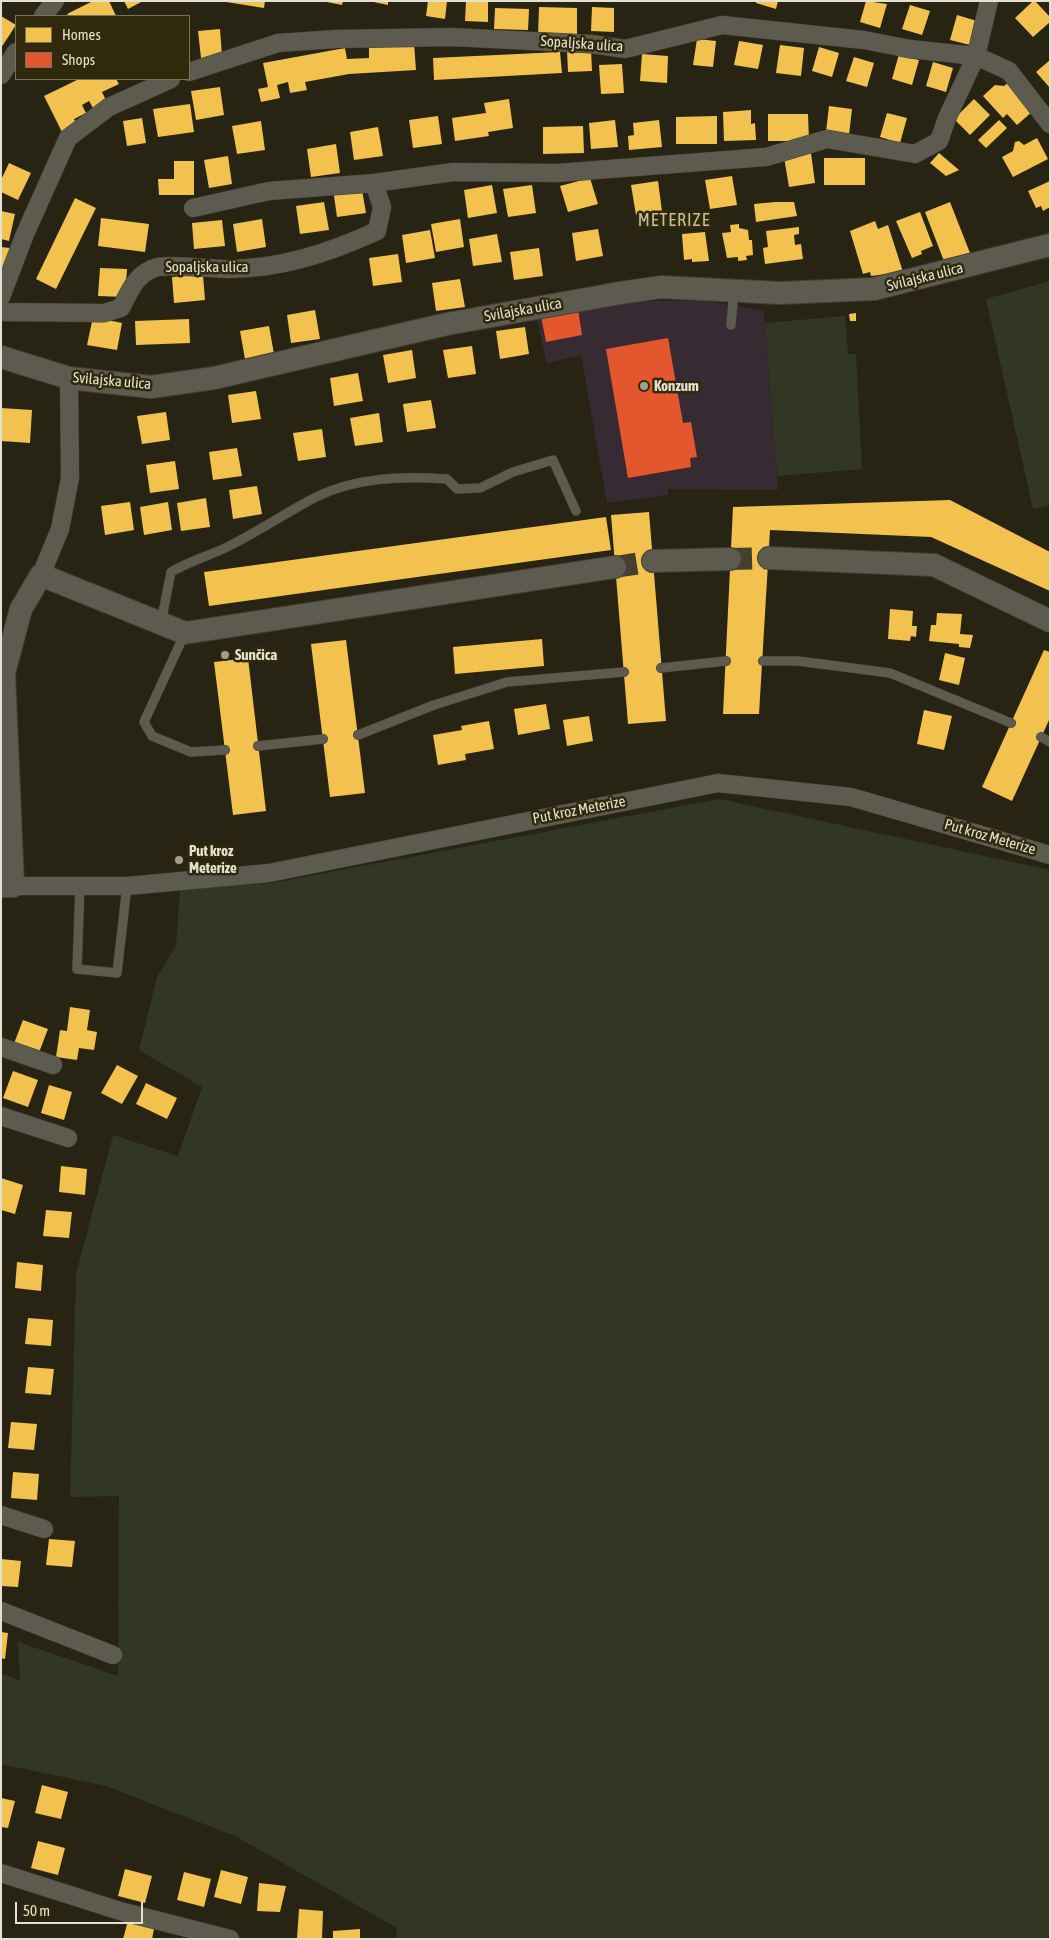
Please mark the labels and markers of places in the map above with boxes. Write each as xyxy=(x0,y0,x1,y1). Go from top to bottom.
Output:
place label: Konzum xyxy=(654,377,699,395)
marker: Konzum xyxy=(638,380,650,392)
place label: Sunčica xyxy=(235,646,277,664)
marker: Sunčica xyxy=(219,649,231,661)
place label: Put kroz Meterize xyxy=(189,842,237,877)
marker: Put kroz Meterize xyxy=(173,854,185,866)

